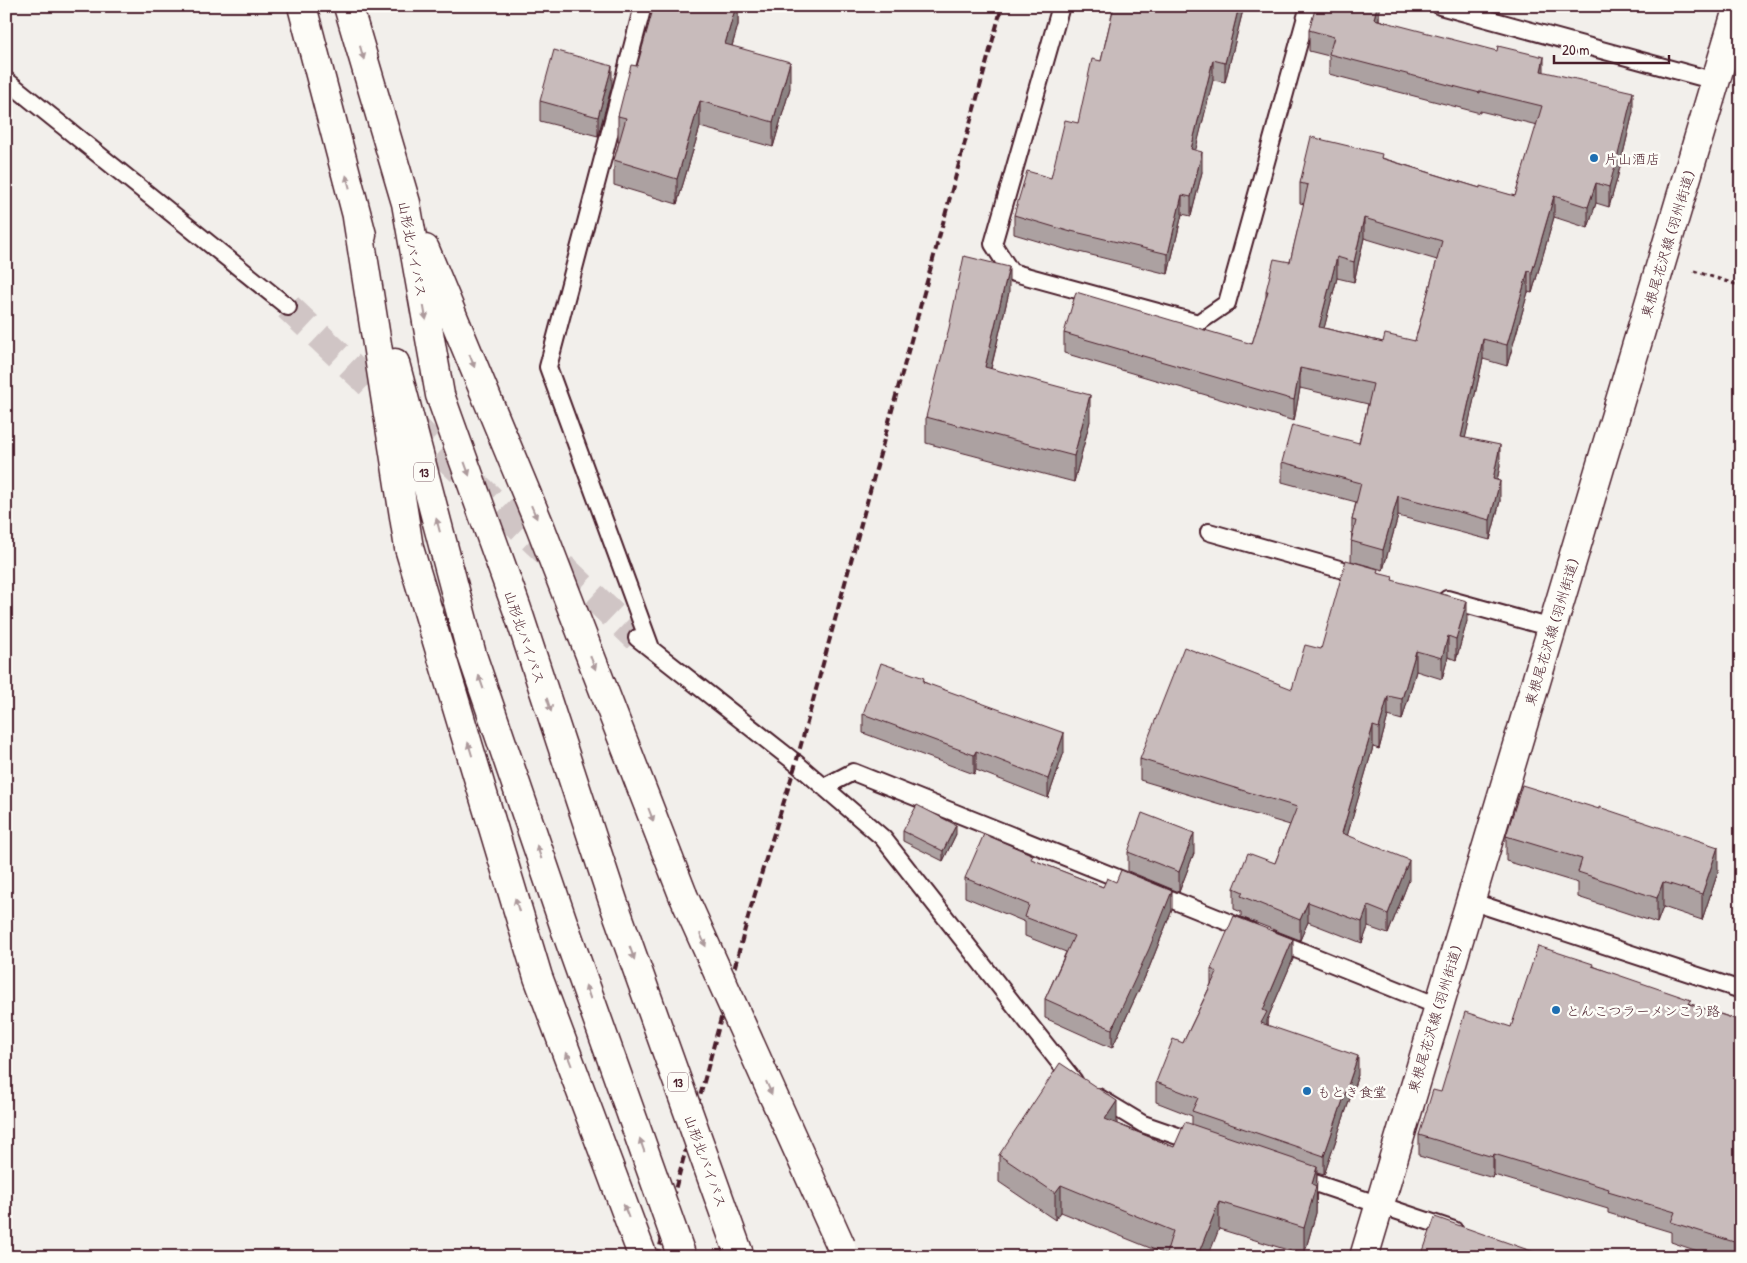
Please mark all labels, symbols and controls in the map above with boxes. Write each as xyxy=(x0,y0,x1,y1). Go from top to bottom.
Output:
scale bar xyxy=(1554,32,1670,64)
text: 20 m xyxy=(1562,39,1589,60)
one-way arrow xyxy=(358,46,366,61)
place label: 片山酒店 xyxy=(1604,149,1660,168)
marker: 片山酒店 xyxy=(1588,152,1600,164)
street label: 東根尾花沢線 (羽州街道) xyxy=(1636,168,1698,320)
one-way arrow xyxy=(344,174,352,189)
street label: 山形北バイパス xyxy=(394,199,432,299)
one-way arrow xyxy=(422,305,430,321)
one-way arrow xyxy=(468,354,476,369)
road number: 13 xyxy=(414,462,434,482)
one-way arrow xyxy=(463,462,471,477)
one-way arrow xyxy=(530,505,538,519)
one-way arrow xyxy=(434,517,442,533)
street label: 東根尾花沢線 (羽州街道) xyxy=(1520,556,1582,708)
street label: 山形北バイパス xyxy=(500,588,550,686)
one-way arrow xyxy=(589,656,597,671)
one-way arrow xyxy=(477,674,484,689)
one-way arrow xyxy=(545,698,553,713)
one-way arrow xyxy=(465,742,473,757)
one-way arrow xyxy=(648,807,656,822)
one-way arrow xyxy=(535,844,543,859)
one-way arrow xyxy=(512,897,520,912)
one-way arrow xyxy=(699,933,707,947)
street label: 東根尾花沢線 (羽州街道) xyxy=(1403,943,1465,1095)
one-way arrow xyxy=(629,945,636,960)
one-way arrow xyxy=(584,984,591,999)
place label: とんこつラーメンこう路 xyxy=(1566,1001,1720,1020)
marker: とんこつラーメンこう路 xyxy=(1550,1004,1562,1016)
one-way arrow xyxy=(565,1051,572,1066)
road number: 13 xyxy=(668,1072,688,1092)
one-way arrow xyxy=(766,1081,774,1095)
place label: もとき食堂 xyxy=(1317,1082,1387,1101)
marker: もとき食堂 xyxy=(1301,1085,1313,1097)
street label: 山形北バイパス xyxy=(680,1112,732,1210)
one-way arrow xyxy=(638,1137,646,1152)
one-way arrow xyxy=(622,1203,630,1218)

